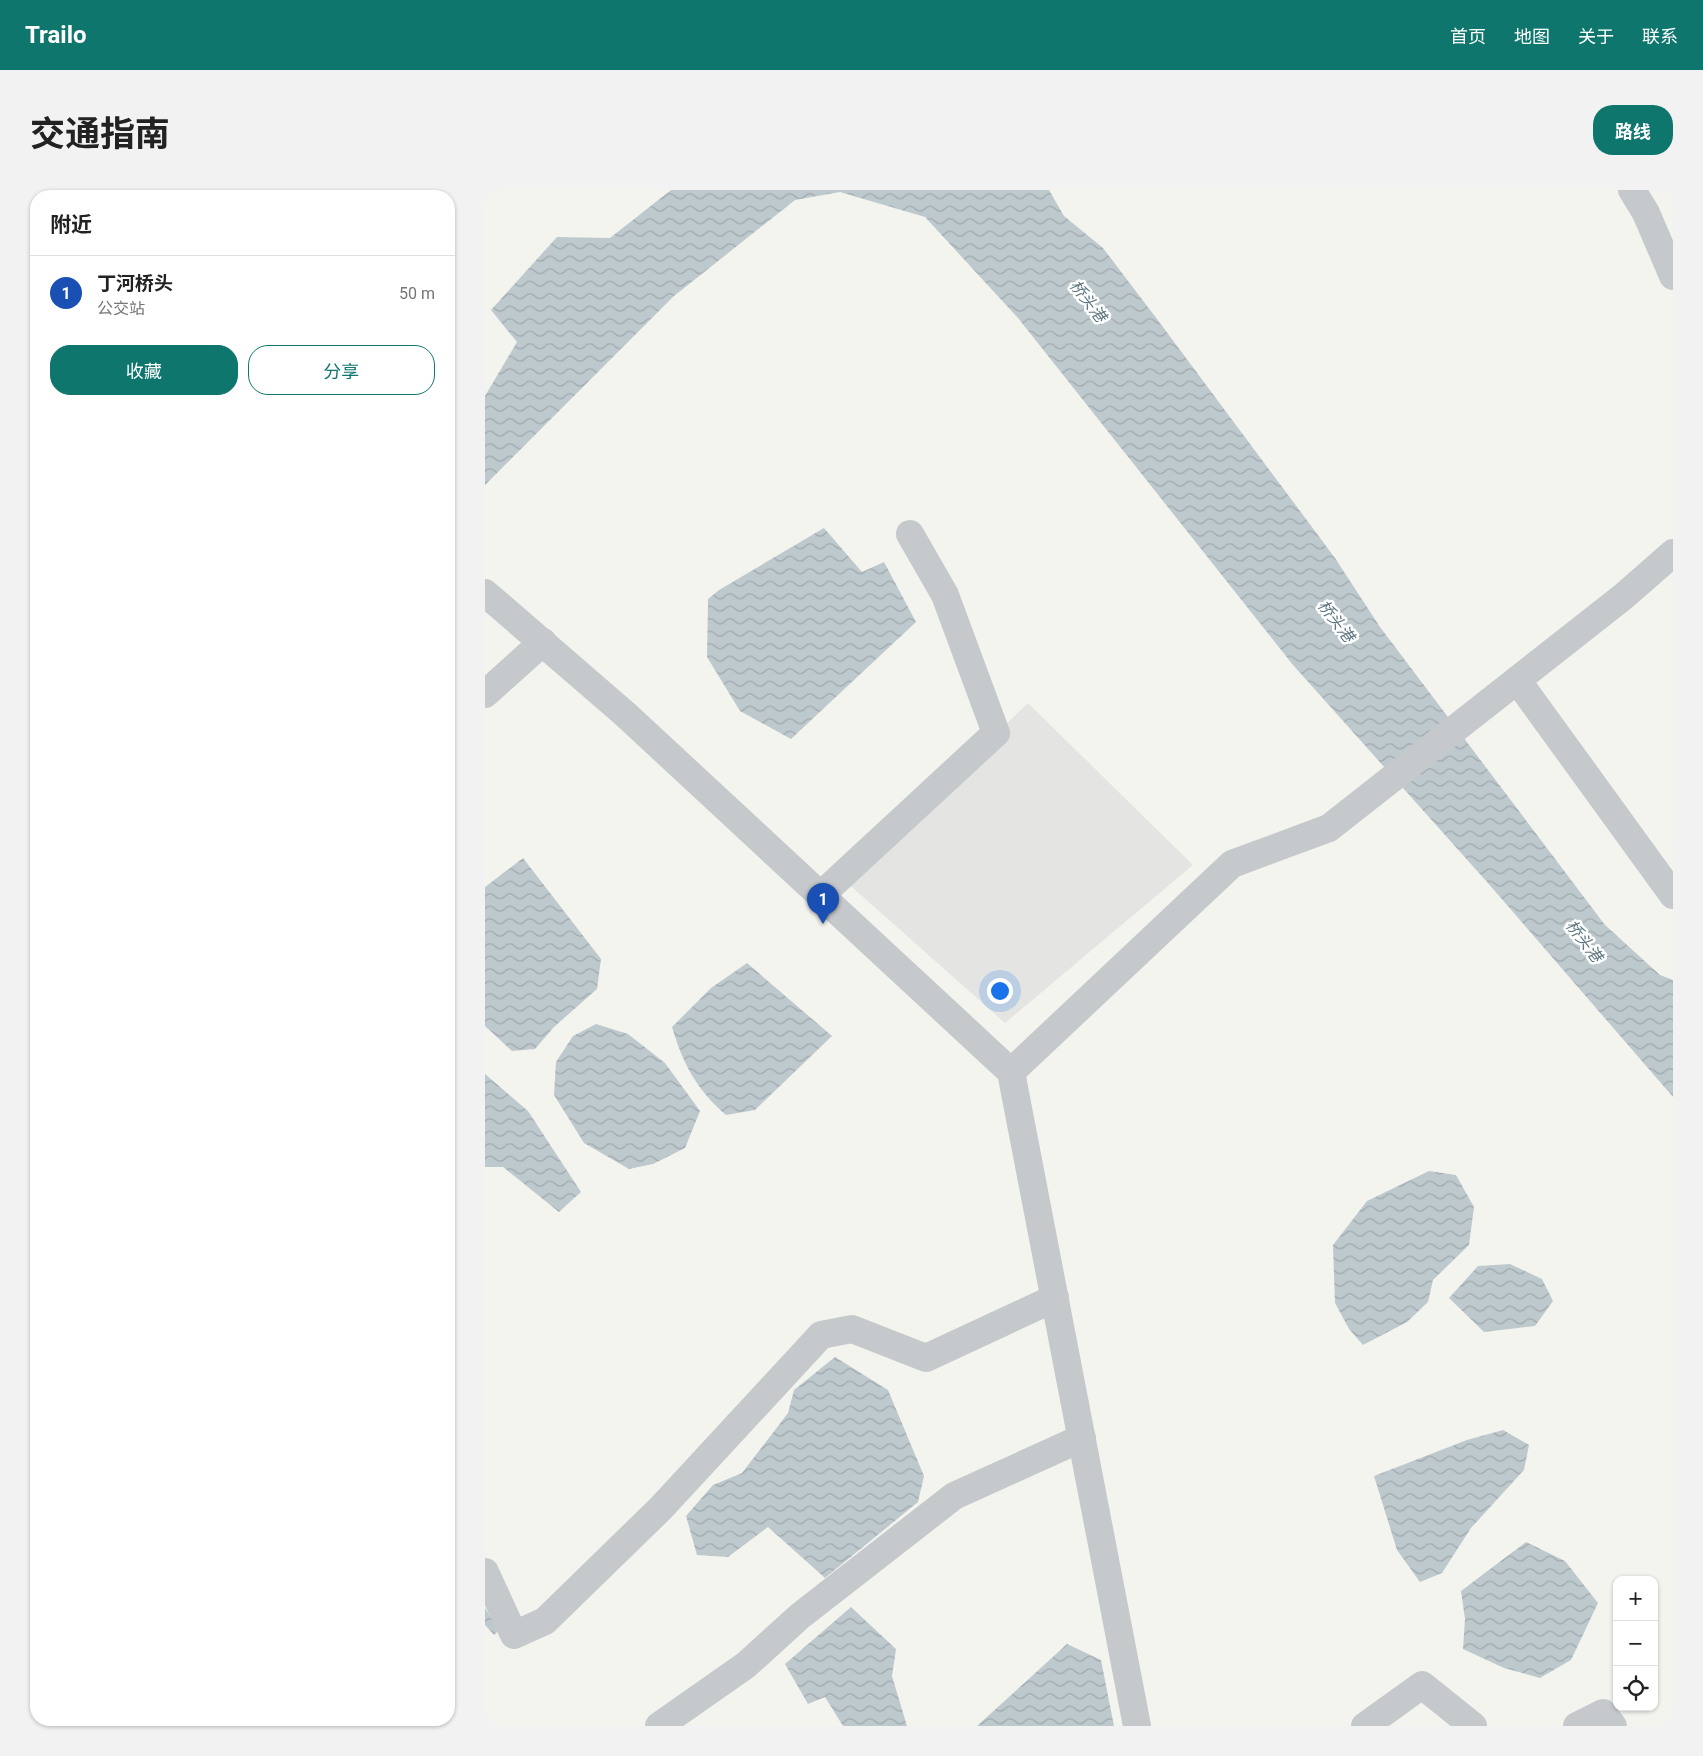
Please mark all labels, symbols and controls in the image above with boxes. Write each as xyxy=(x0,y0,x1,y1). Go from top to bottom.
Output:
text: Trailo xyxy=(25,21,87,49)
text: 首页 xyxy=(1450,26,1486,47)
text: 地图 xyxy=(1514,26,1550,47)
text: 关于 xyxy=(1578,26,1614,47)
text: 联系 xyxy=(1642,26,1678,47)
button: 路线 xyxy=(1593,105,1673,155)
text: 交通指南 xyxy=(30,114,170,155)
text: 附近 xyxy=(50,213,92,237)
text: 丁河桥头 xyxy=(97,272,173,295)
water label: 桥头港 xyxy=(1066,276,1111,327)
text: 1 xyxy=(61,284,71,303)
text: 50 m xyxy=(399,284,435,303)
text: 公交站 xyxy=(97,299,145,318)
button: 收藏 xyxy=(50,345,238,395)
button: 分享 xyxy=(248,345,435,395)
water label: 桥头港 xyxy=(1314,596,1359,647)
pin: 1 xyxy=(807,883,839,924)
water label: 桥头港 xyxy=(1562,916,1607,967)
your location xyxy=(987,978,1013,1004)
map controls xyxy=(1613,1576,1658,1711)
button: + xyxy=(1613,1576,1658,1621)
button: − xyxy=(1613,1621,1658,1666)
button: locate xyxy=(1613,1666,1658,1711)

